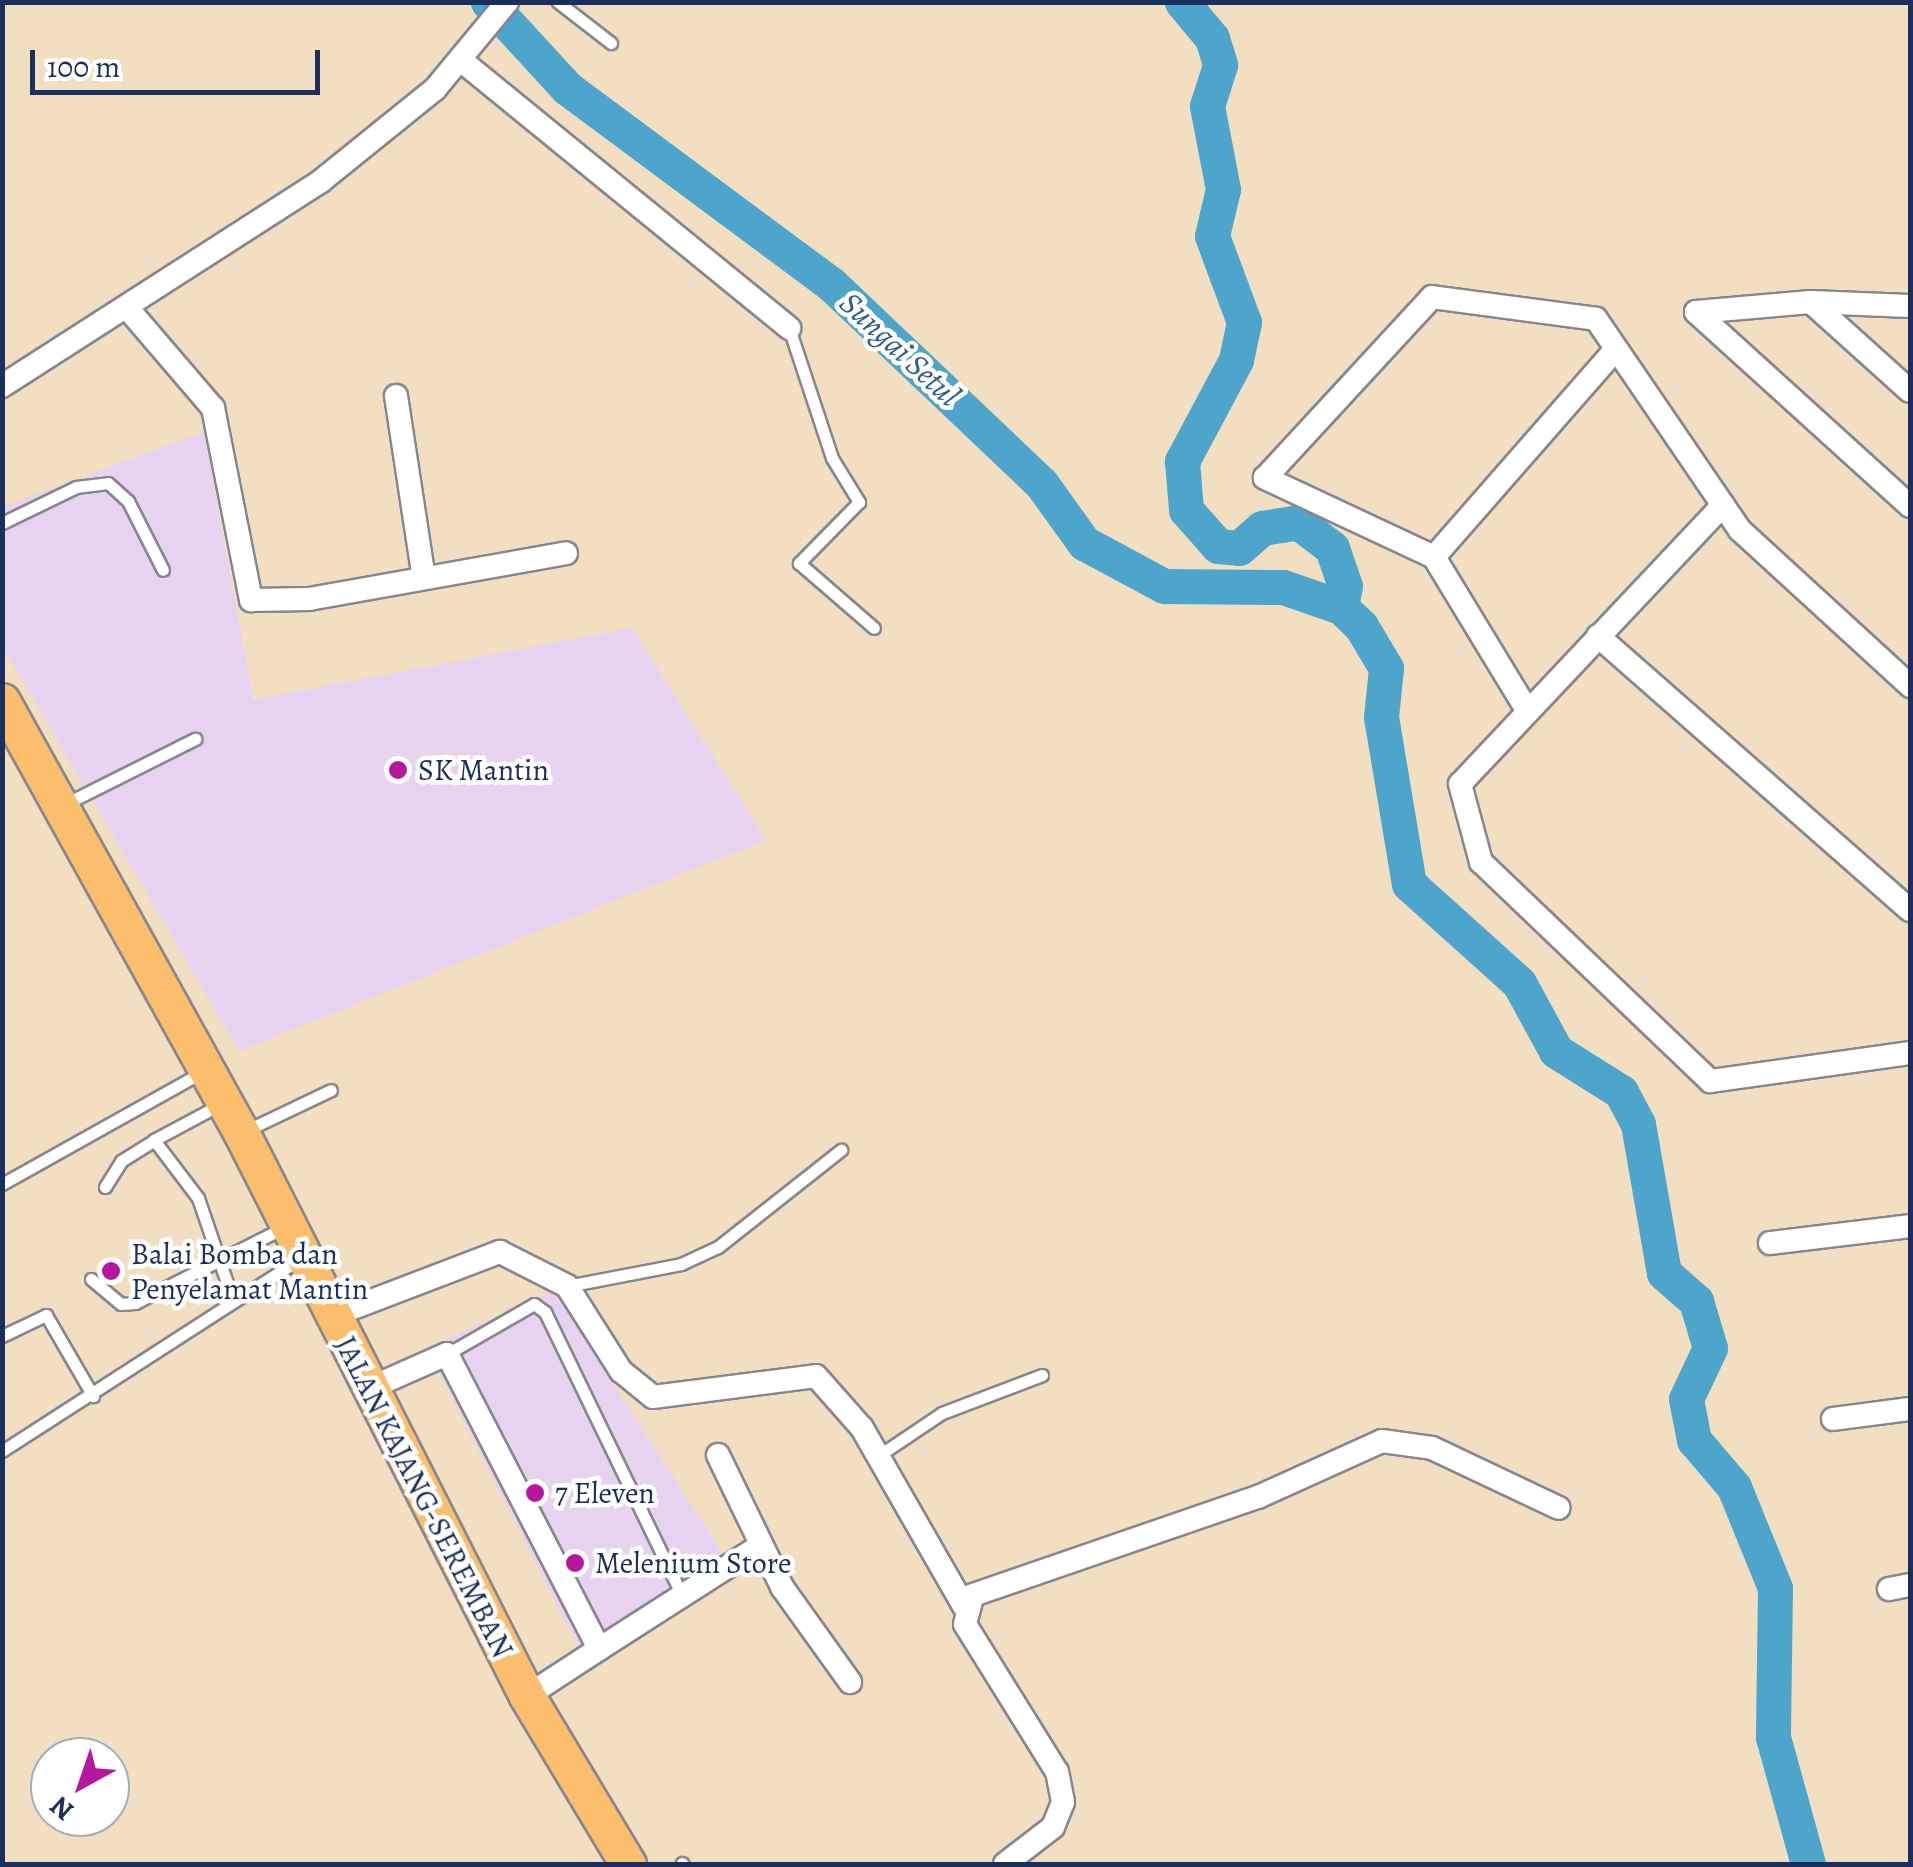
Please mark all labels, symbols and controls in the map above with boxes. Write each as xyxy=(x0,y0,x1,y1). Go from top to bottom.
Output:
scale bar xyxy=(35,30,325,92)
text: 100 m xyxy=(47,47,120,87)
water label: Sungai Setul xyxy=(832,284,968,414)
place label: SK Mantin xyxy=(418,752,549,788)
marker: SK Mantin xyxy=(387,759,409,781)
place label: Balai Bomba dan Penyelamat Mantin xyxy=(131,1236,368,1306)
marker: Balai Bomba dan Penyelamat Mantin xyxy=(100,1260,122,1282)
street label: JALAN KAJANG-SEREMBAN xyxy=(327,1330,521,1664)
place label: 7 Eleven xyxy=(555,1475,655,1511)
marker: 7 Eleven xyxy=(524,1482,546,1504)
place label: Melenium Store xyxy=(595,1545,791,1581)
marker: Melenium Store xyxy=(564,1552,586,1574)
north arrow xyxy=(30,1737,130,1837)
text: N xyxy=(42,1787,82,1830)

